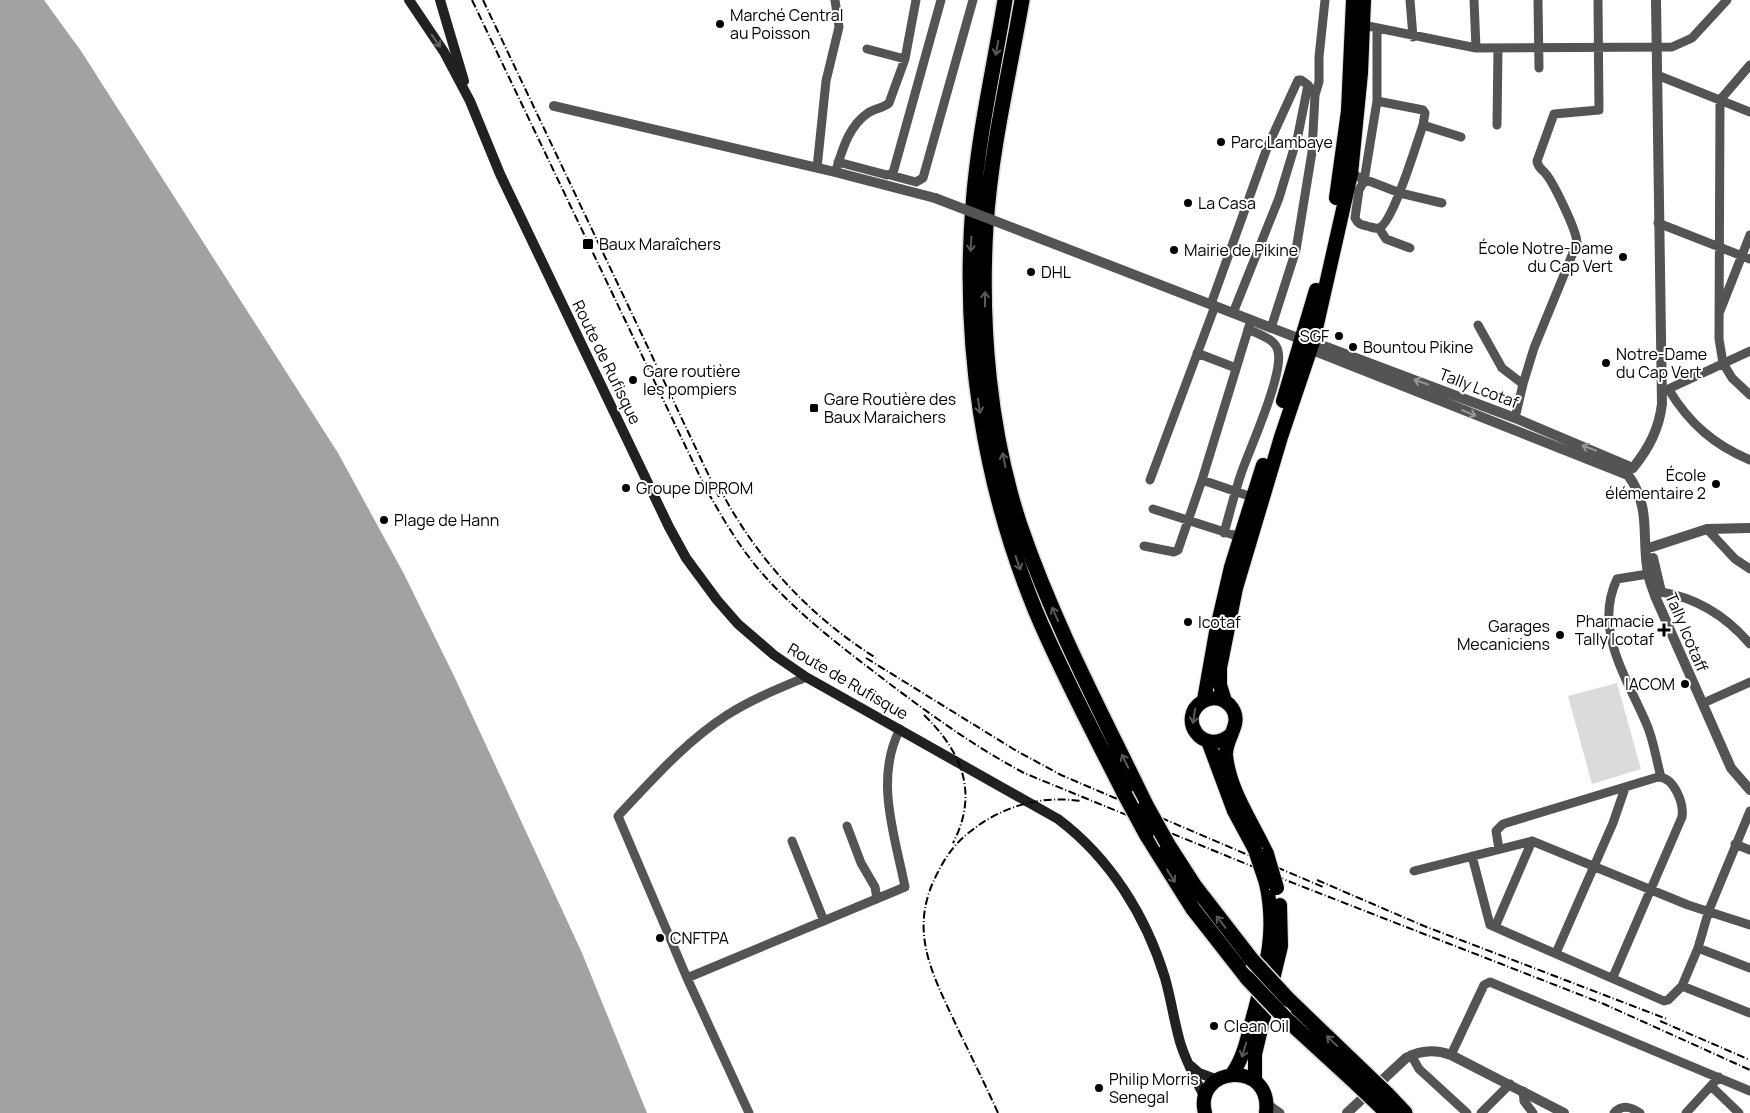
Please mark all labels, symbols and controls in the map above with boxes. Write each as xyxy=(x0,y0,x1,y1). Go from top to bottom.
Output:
place label: Marché Central au Poisson xyxy=(730,4,843,44)
marker: Marché Central au Poisson xyxy=(714,18,726,30)
one-way arrow xyxy=(431,34,441,48)
one-way arrow xyxy=(992,40,1002,56)
place label: Parc Lambaye xyxy=(1231,131,1333,153)
marker: Parc Lambaye xyxy=(1215,136,1227,148)
place label: La Casa xyxy=(1198,192,1256,214)
marker: La Casa xyxy=(1182,197,1194,209)
place label: Baux Maraîchers xyxy=(599,233,721,255)
one-way arrow xyxy=(966,235,975,251)
marker: Baux Maraîchers xyxy=(581,237,595,251)
place label: École Notre-Dame du Cap Vert xyxy=(1479,237,1613,277)
place label: Mairie de Pikine xyxy=(1184,239,1298,261)
marker: Mairie de Pikine xyxy=(1168,244,1180,256)
marker: École Notre-Dame du Cap Vert xyxy=(1617,251,1629,263)
place label: DHL xyxy=(1041,261,1071,283)
marker: DHL xyxy=(1025,266,1037,278)
one-way arrow xyxy=(980,291,990,308)
street label: Route de Rufisque xyxy=(567,296,647,428)
place label: SGF xyxy=(1300,325,1329,347)
marker: SGF xyxy=(1333,330,1345,342)
place label: Bountou Pikine xyxy=(1363,336,1473,358)
marker: Bountou Pikine xyxy=(1347,341,1359,353)
place label: Notre-Dame du Cap Vert xyxy=(1616,343,1707,383)
marker: Notre-Dame du Cap Vert xyxy=(1600,357,1612,369)
place label: Gare routière les pompiers xyxy=(643,360,740,400)
street label: Tally Lcotaf xyxy=(1436,363,1522,413)
marker: Gare routière les pompiers xyxy=(627,374,639,386)
one-way arrow xyxy=(1414,377,1429,386)
place label: Gare Routière des Baux Maraichers xyxy=(824,388,956,428)
one-way arrow xyxy=(975,397,985,413)
marker: Gare Routière des Baux Maraichers xyxy=(808,402,820,414)
one-way arrow xyxy=(1462,409,1477,418)
one-way arrow xyxy=(1581,443,1597,452)
one-way arrow xyxy=(999,453,1008,469)
place label: École élémentaire 2 xyxy=(1605,464,1706,504)
place label: Groupe DIPROM xyxy=(636,477,753,499)
marker: École élémentaire 2 xyxy=(1710,478,1722,490)
marker: Groupe DIPROM xyxy=(620,482,632,494)
place label: Plage de Hann xyxy=(394,509,499,531)
marker: Plage de Hann xyxy=(378,514,390,526)
one-way arrow xyxy=(1014,555,1024,571)
street label: Tally Icotaff xyxy=(1660,589,1714,675)
one-way arrow xyxy=(1049,607,1059,622)
place label: Pharmacie Tally Icotaf xyxy=(1575,610,1654,650)
place label: Icotaf xyxy=(1198,611,1241,633)
place label: Garages Mecaniciens xyxy=(1457,615,1550,655)
marker: Icotaf xyxy=(1182,616,1194,628)
marker: Pharmacie Tally Icotaf xyxy=(1658,624,1670,636)
marker: Garages Mecaniciens xyxy=(1554,629,1566,641)
street label: Route de Rufisque xyxy=(784,638,912,724)
place label: IACOM xyxy=(1625,673,1675,695)
marker: IACOM xyxy=(1679,678,1691,690)
one-way arrow xyxy=(1189,708,1199,724)
one-way arrow xyxy=(1120,754,1129,769)
one-way arrow xyxy=(1166,869,1176,883)
one-way arrow xyxy=(1215,916,1226,929)
place label: CNFTPA xyxy=(670,927,729,949)
marker: CNFTPA xyxy=(654,932,666,944)
place label: Clean Oil xyxy=(1224,1015,1289,1037)
marker: Clean Oil xyxy=(1208,1020,1220,1032)
one-way arrow xyxy=(1325,1035,1338,1047)
one-way arrow xyxy=(1239,1042,1248,1058)
place label: Philip Morris Senegal xyxy=(1109,1068,1199,1108)
marker: Philip Morris Senegal xyxy=(1093,1082,1105,1094)

